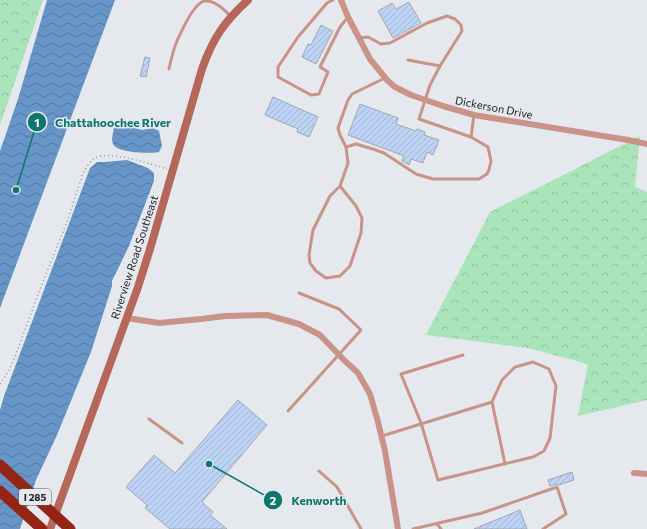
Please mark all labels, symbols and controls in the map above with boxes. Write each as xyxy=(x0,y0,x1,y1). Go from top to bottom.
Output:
street label: Dickerson Drive xyxy=(454,93,534,121)
callout: Chattahoochee River xyxy=(27,110,179,134)
text: 1 xyxy=(34,115,40,129)
text: Chattahoochee River xyxy=(55,115,171,129)
street label: Riverview Road Southeast xyxy=(108,193,160,321)
callout: Kenworth xyxy=(263,488,354,512)
road number: I 285 xyxy=(19,489,51,505)
text: 2 xyxy=(270,493,277,507)
text: Kenworth xyxy=(292,493,346,507)

